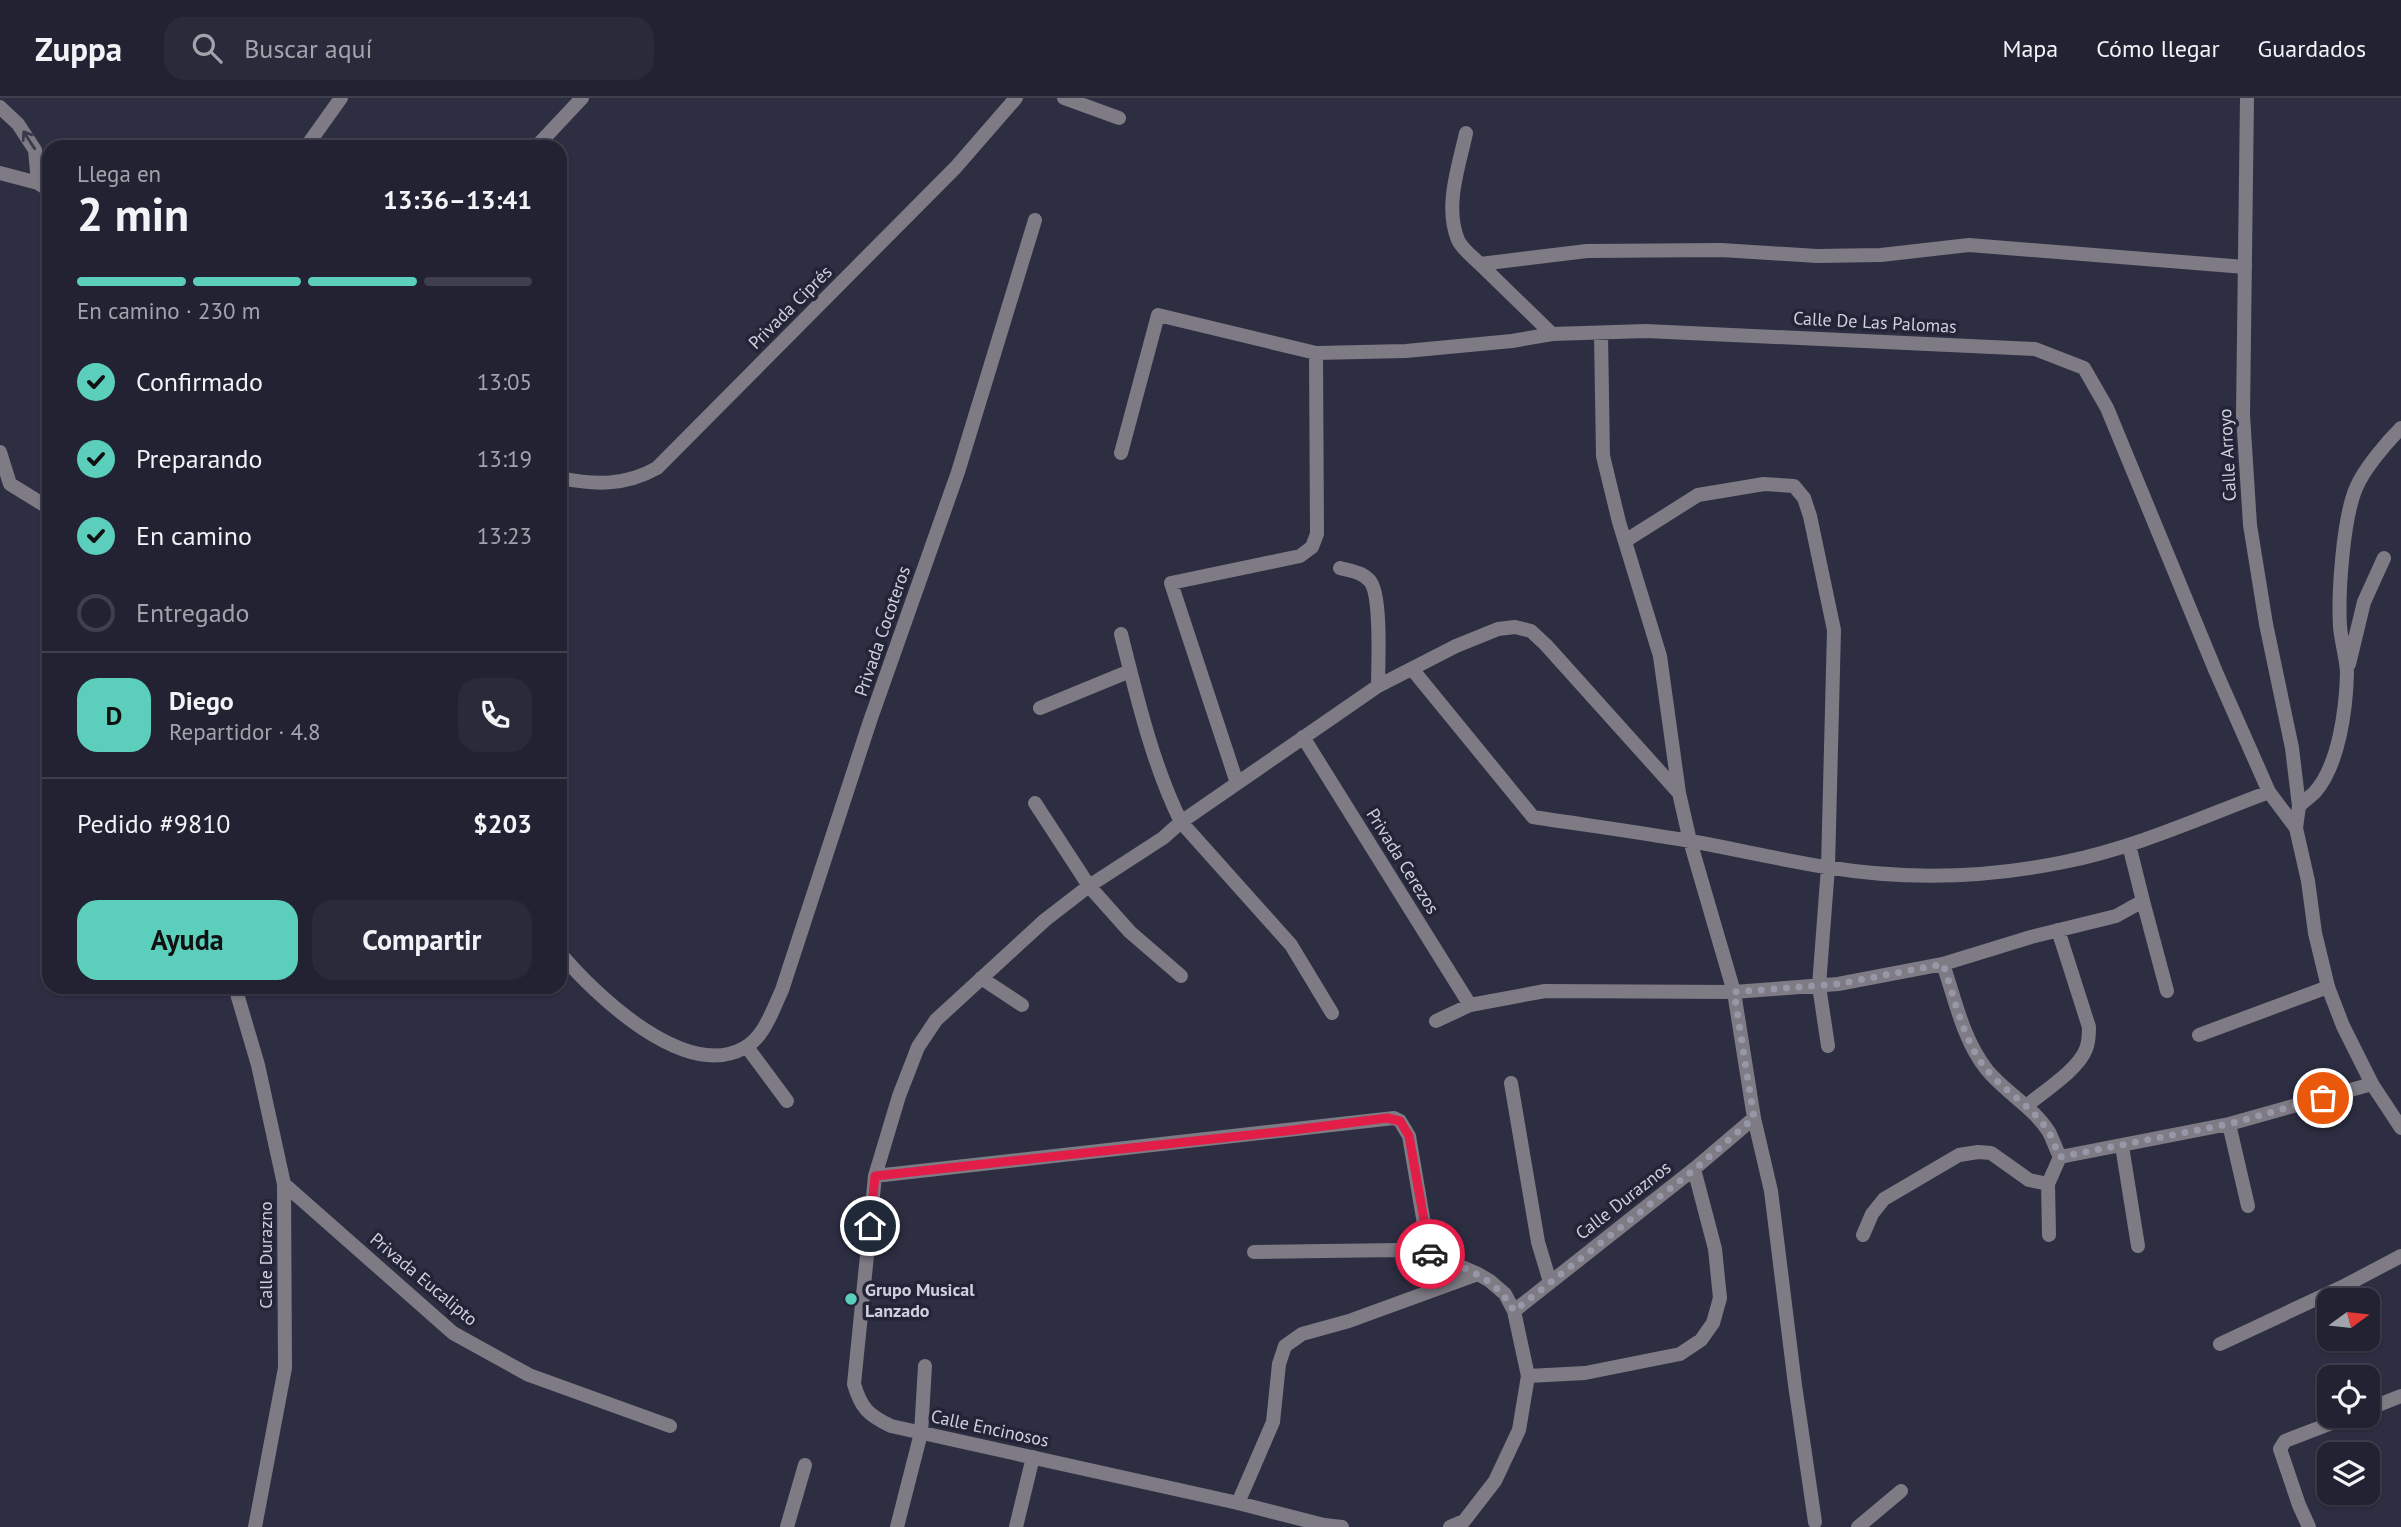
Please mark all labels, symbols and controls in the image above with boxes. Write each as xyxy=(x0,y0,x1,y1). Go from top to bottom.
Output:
search box xyxy=(164,17,654,80)
text: Zuppa xyxy=(35,27,122,70)
icon: search xyxy=(188,29,226,67)
text: Buscar aquí xyxy=(244,32,373,65)
text: Mapa xyxy=(2002,33,2058,64)
text: Cómo llegar xyxy=(2096,33,2220,64)
text: Guardados xyxy=(2258,33,2366,64)
one-way arrow xyxy=(22,131,36,151)
text: Llega en xyxy=(77,159,161,188)
text: 13:36–13:41 xyxy=(383,183,532,216)
text: 2 min xyxy=(77,184,189,244)
street label: Privada Ciprés xyxy=(743,260,837,354)
text: En camino · 230 m xyxy=(77,296,260,325)
street label: Calle De Las Palomas xyxy=(1793,306,1957,338)
icon: check xyxy=(77,363,115,401)
text: Confirmado xyxy=(136,365,263,398)
text: 13:05 xyxy=(477,367,532,396)
street label: Calle Arroyo xyxy=(2213,408,2241,502)
icon: check xyxy=(77,440,115,478)
text: Preparando xyxy=(136,442,263,475)
text: 13:19 xyxy=(477,444,532,473)
icon: check xyxy=(77,517,115,555)
text: En camino xyxy=(136,519,252,552)
text: 13:23 xyxy=(477,521,532,550)
street label: Privada Cocoteros xyxy=(849,563,915,699)
text: Entregado xyxy=(136,596,250,629)
button: phone xyxy=(458,678,532,752)
text: Diego xyxy=(169,684,234,717)
text: D xyxy=(106,699,122,732)
text: Repartidor · 4.8 xyxy=(169,717,321,746)
street label: Privada Cerezos xyxy=(1361,804,1445,918)
text: Pedido #9810 xyxy=(77,807,230,840)
text: $203 xyxy=(473,807,532,840)
button: Ayuda xyxy=(77,900,298,980)
button: Compartir xyxy=(312,900,532,980)
pin xyxy=(2293,1068,2353,1128)
icon: bag xyxy=(2304,1079,2342,1117)
street label: Calle Duraznos xyxy=(1571,1156,1675,1244)
pin xyxy=(840,1196,900,1256)
street label: Calle Durazno xyxy=(254,1201,277,1309)
icon: home xyxy=(851,1207,889,1245)
courier xyxy=(1395,1219,1465,1289)
street label: Privada Eucalipto xyxy=(366,1227,482,1331)
icon: car xyxy=(1411,1235,1449,1273)
place label: Grupo Musical Lanzado xyxy=(865,1278,975,1322)
north arrow xyxy=(2317,1288,2380,1351)
map controls xyxy=(2317,1288,2380,1505)
marker: Grupo Musical Lanzado xyxy=(843,1291,859,1307)
button: locate xyxy=(2317,1365,2380,1428)
street label: Calle Encinosos xyxy=(929,1404,1051,1452)
button: layers xyxy=(2317,1442,2380,1505)

